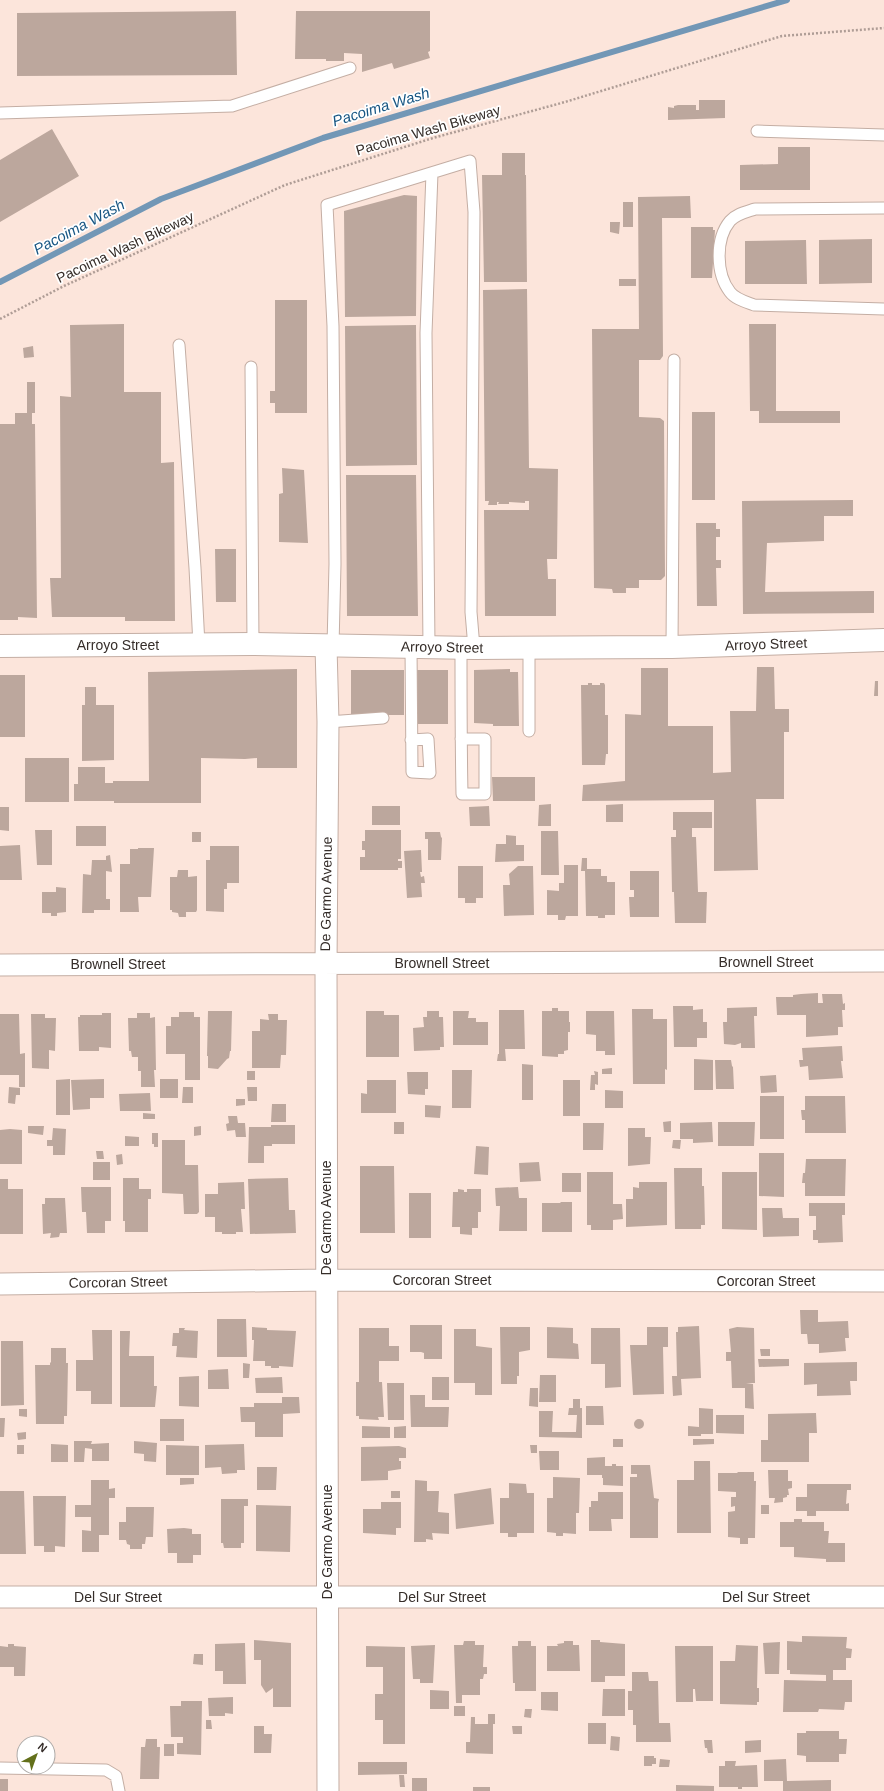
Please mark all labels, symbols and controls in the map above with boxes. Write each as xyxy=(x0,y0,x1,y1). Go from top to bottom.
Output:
water label: Pacoima Wash xyxy=(330,84,431,129)
street label: Pacoima Wash Bikeway xyxy=(354,102,502,158)
water label: Pacoima Wash xyxy=(30,195,127,258)
street label: Pacoima Wash Bikeway xyxy=(54,208,196,286)
street label: Arroyo Street xyxy=(725,635,808,653)
street label: Arroyo Street xyxy=(77,637,159,653)
street label: Arroyo Street xyxy=(401,638,483,656)
street label: De Garmo Avenue xyxy=(317,836,335,952)
street label: Brownell Street xyxy=(719,954,814,970)
street label: Brownell Street xyxy=(395,955,490,971)
street label: Brownell Street xyxy=(71,956,166,972)
street label: De Garmo Avenue xyxy=(318,1160,334,1275)
street label: Corcoran Street xyxy=(393,1272,492,1288)
street label: Corcoran Street xyxy=(68,1273,168,1291)
street label: Corcoran Street xyxy=(717,1273,816,1289)
street label: De Garmo Avenue xyxy=(319,1484,335,1599)
street label: Del Sur Street xyxy=(74,1589,162,1605)
street label: Del Sur Street xyxy=(398,1589,486,1605)
street label: Del Sur Street xyxy=(722,1589,810,1605)
north arrow xyxy=(16,1735,56,1775)
text: N xyxy=(36,1740,50,1755)

